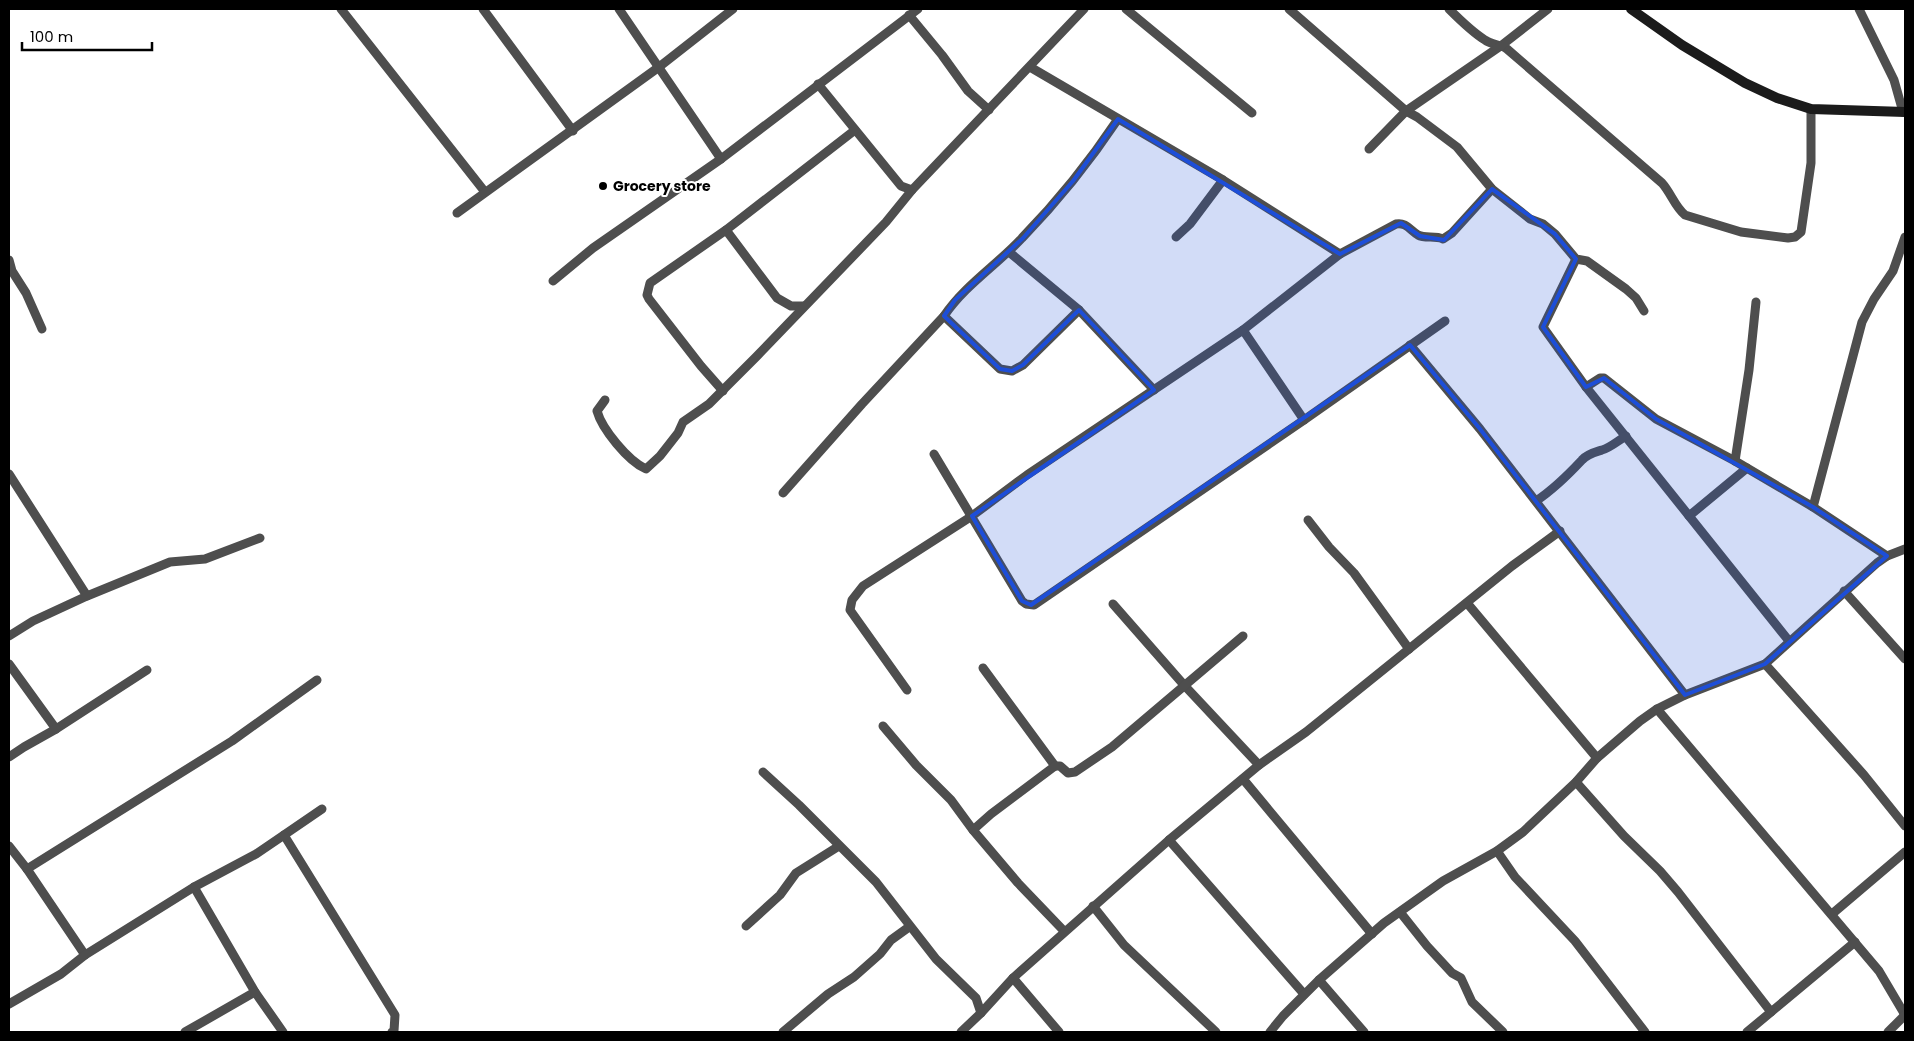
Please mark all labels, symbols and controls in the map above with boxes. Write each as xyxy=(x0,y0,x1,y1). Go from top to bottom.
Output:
scale bar xyxy=(22,20,152,52)
text: 100 m xyxy=(30,26,73,47)
place label: Grocery store xyxy=(613,176,711,196)
marker: Grocery store xyxy=(597,180,609,192)

